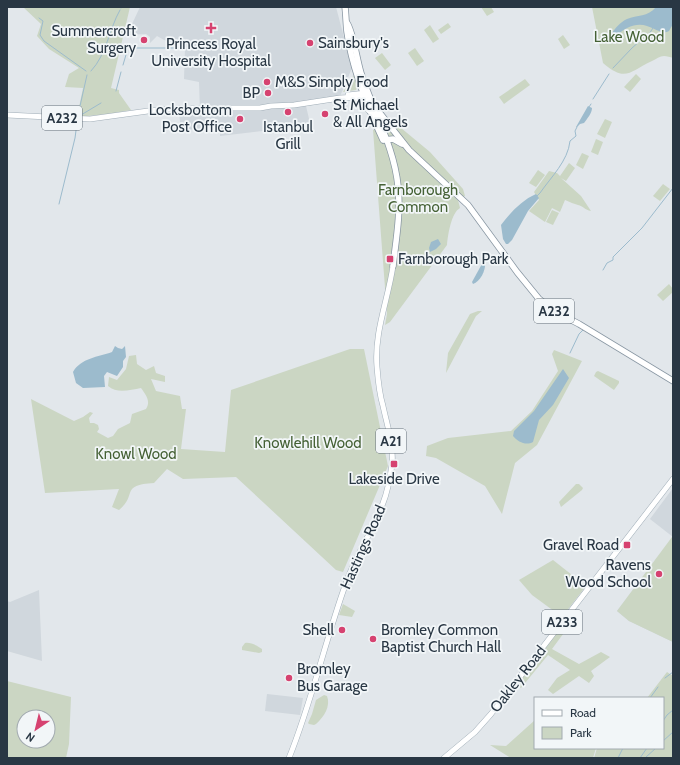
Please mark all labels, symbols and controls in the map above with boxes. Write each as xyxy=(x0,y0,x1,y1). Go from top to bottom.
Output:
place label: Summercroft Surgery xyxy=(51,22,136,57)
marker: Princess Royal University Hospital xyxy=(205,22,217,34)
park label: Lake Wood xyxy=(594,28,664,46)
place label: Sainsbury's xyxy=(318,34,389,52)
marker: Summercroft Surgery xyxy=(139,35,149,45)
place label: Princess Royal University Hospital xyxy=(151,35,271,70)
marker: Sainsbury's xyxy=(305,38,315,48)
place label: M&S Simply Food xyxy=(275,73,388,91)
marker: M&S Simply Food xyxy=(262,77,272,87)
place label: BP xyxy=(242,84,260,102)
marker: BP xyxy=(263,88,273,98)
place label: St Michael & All Angels xyxy=(333,96,408,131)
place label: Locksbottom Post Office xyxy=(149,101,232,136)
road number: A232 xyxy=(42,106,82,130)
marker: Istanbul Grill xyxy=(283,107,293,117)
marker: St Michael & All Angels xyxy=(320,109,330,119)
marker: Locksbottom Post Office xyxy=(235,114,245,124)
place label: Istanbul Grill xyxy=(263,118,314,153)
park label: Farnborough Common xyxy=(378,181,458,216)
place label: Farnborough Park xyxy=(398,250,509,268)
marker: Farnborough Park xyxy=(385,254,395,264)
road number: A232 xyxy=(534,299,574,323)
road number: A21 xyxy=(376,429,406,453)
park label: Knowlehill Wood xyxy=(254,434,362,452)
park label: Knowl Wood xyxy=(95,445,177,463)
marker: Lakeside Drive xyxy=(389,459,399,469)
place label: Lakeside Drive xyxy=(348,470,440,488)
street label: Hastings Road xyxy=(336,502,390,592)
place label: Gravel Road xyxy=(543,536,619,554)
marker: Gravel Road xyxy=(622,540,632,550)
place label: Ravens Wood School xyxy=(565,556,651,591)
marker: Ravens Wood School xyxy=(654,569,664,579)
road number: A233 xyxy=(542,610,582,634)
place label: Shell xyxy=(302,621,334,639)
place label: Bromley Common Baptist Church Hall xyxy=(381,621,502,656)
marker: Shell xyxy=(337,625,347,635)
marker: Bromley Common Baptist Church Hall xyxy=(368,634,378,644)
street label: Oakley Road xyxy=(486,642,550,716)
place label: Bromley Bus Garage xyxy=(297,660,368,695)
marker: Bromley Bus Garage xyxy=(284,673,294,683)
legend xyxy=(534,697,664,749)
text: Road xyxy=(570,705,596,720)
north arrow xyxy=(16,709,56,749)
text: Park xyxy=(570,725,592,740)
text: N xyxy=(23,729,37,745)

